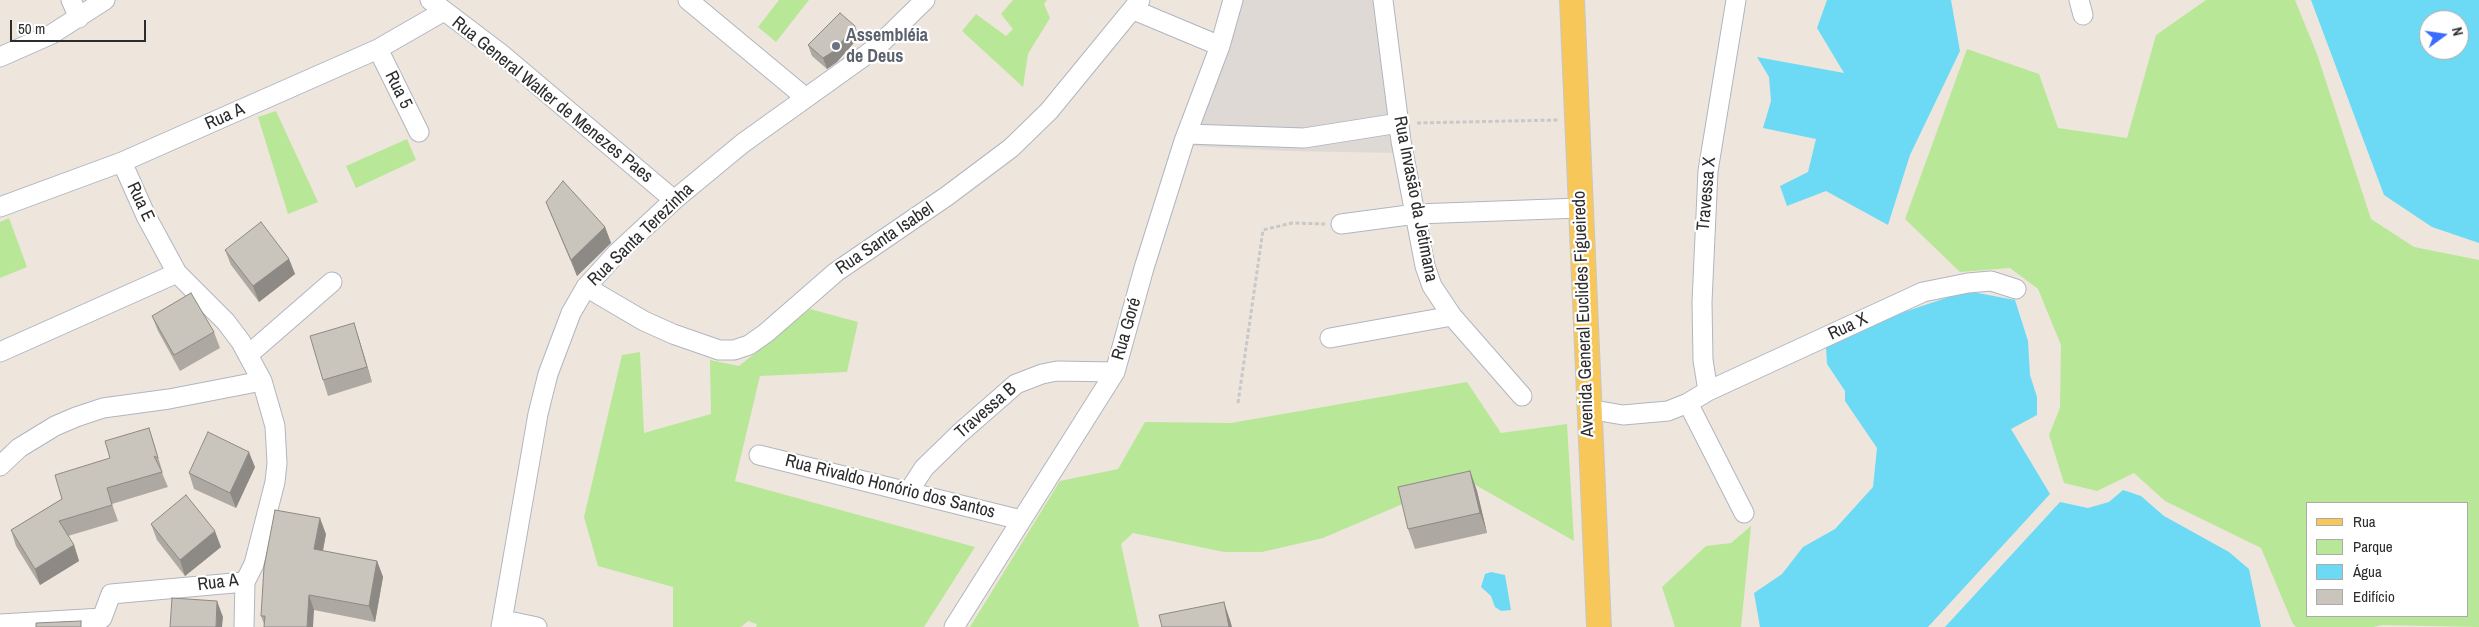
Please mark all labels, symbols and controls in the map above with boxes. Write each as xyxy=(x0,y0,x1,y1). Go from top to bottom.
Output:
scale bar xyxy=(12,10,149,42)
north arrow xyxy=(2419,10,2469,60)
street label: Rua General Walter de Menezes Paes xyxy=(447,12,657,188)
text: 50 m xyxy=(18,18,45,39)
place label: Assembléia de Deus xyxy=(846,25,928,68)
text: N xyxy=(2448,25,2467,38)
marker: Assembléia de Deus xyxy=(830,40,842,52)
street label: Rua 5 xyxy=(380,68,416,112)
street label: Rua A xyxy=(202,99,248,135)
street label: Rua Invasão da Jetimana xyxy=(1388,114,1442,284)
street label: Travessa X xyxy=(1693,156,1721,232)
street label: Rua E xyxy=(122,179,158,225)
street label: Rua Santa Terezinha xyxy=(584,179,698,291)
street label: Avenida General Euclides Figueiredo xyxy=(1569,190,1599,438)
street label: Rua Santa Isabel xyxy=(832,198,938,280)
street label: Rua Goré xyxy=(1108,295,1146,363)
street label: Rua X xyxy=(1825,309,1871,345)
street label: Travessa B xyxy=(951,379,1021,443)
street label: Rua Rivaldo Honório dos Santos xyxy=(783,450,997,524)
legend xyxy=(2306,502,2469,617)
text: Rua xyxy=(2353,511,2376,532)
text: Parque xyxy=(2353,536,2393,557)
text: Água xyxy=(2353,561,2382,582)
street label: Rua A xyxy=(196,570,240,596)
text: Edifício xyxy=(2353,586,2395,607)

